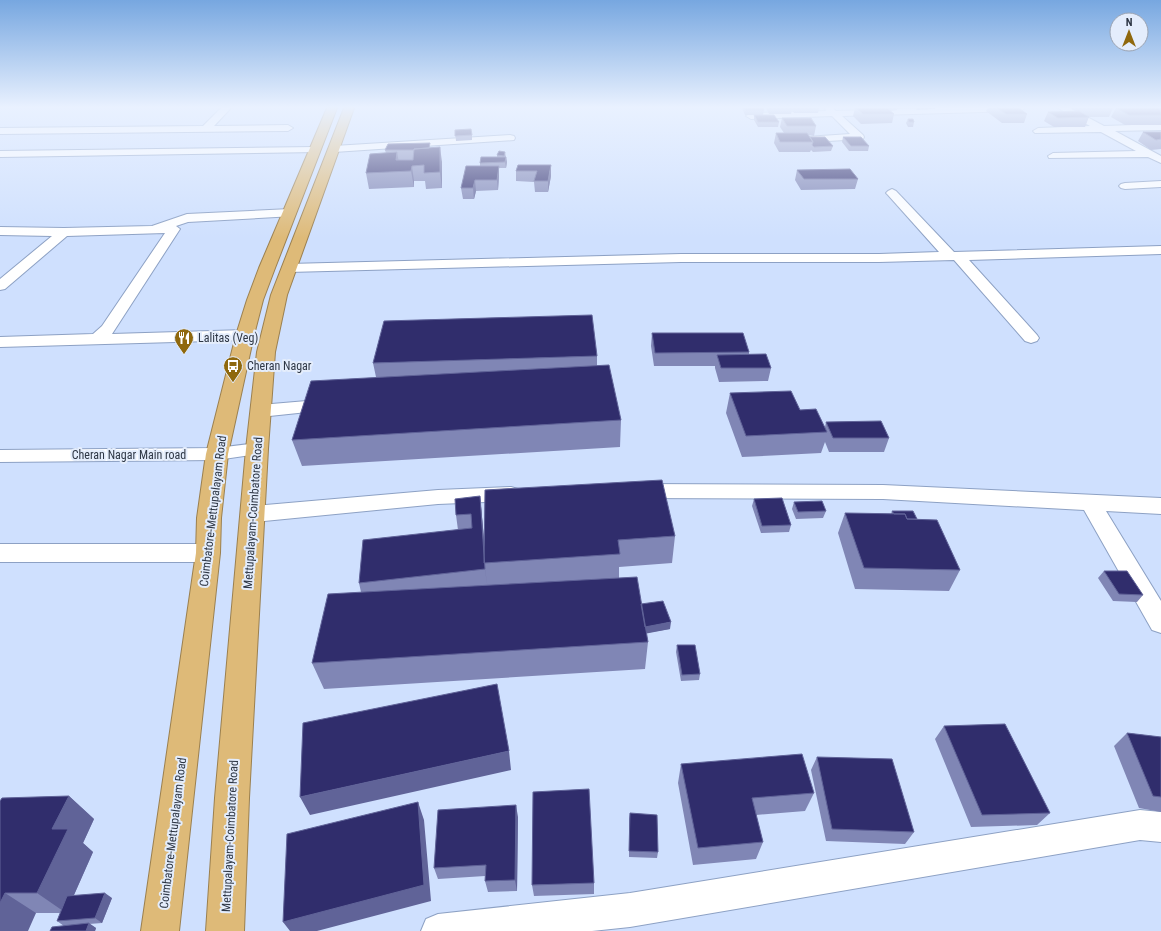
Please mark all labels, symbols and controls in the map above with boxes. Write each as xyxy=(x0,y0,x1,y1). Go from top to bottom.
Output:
north arrow xyxy=(1109,12,1149,52)
text: N xyxy=(1126,16,1133,29)
restaurant icon: Lalitas (Veg) xyxy=(173,327,195,355)
place label: Lalitas (Veg) xyxy=(198,331,258,345)
bus stop icon: Cheran Nagar xyxy=(222,355,244,383)
place label: Cheran Nagar xyxy=(247,359,312,373)
street label: Coimbatore-Mettupalayam Road xyxy=(197,435,229,587)
street label: Mettupalayam-Coimbatore Road xyxy=(241,437,265,589)
street label: Cheran Nagar Main road xyxy=(72,448,186,462)
street label: Coimbatore-Mettupalayam Road xyxy=(157,757,189,909)
street label: Mettupalayam-Coimbatore Road xyxy=(219,760,241,912)

